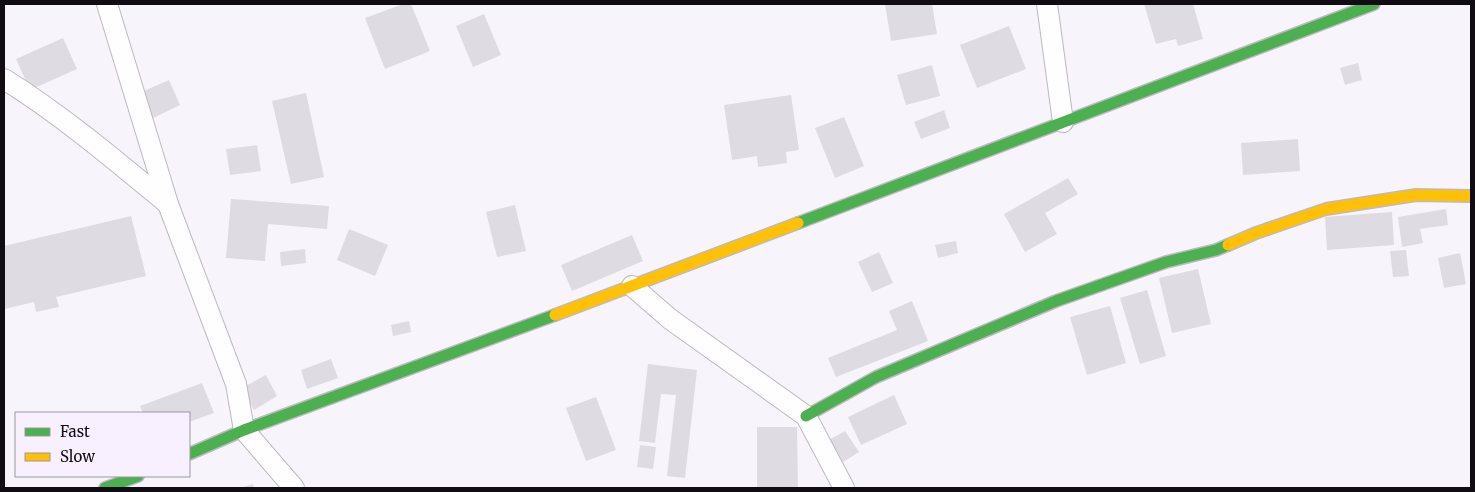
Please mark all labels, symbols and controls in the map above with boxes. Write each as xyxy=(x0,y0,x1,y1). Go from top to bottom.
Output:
legend xyxy=(15,412,190,477)
text: Fast xyxy=(60,422,90,441)
text: Slow xyxy=(60,447,95,466)

